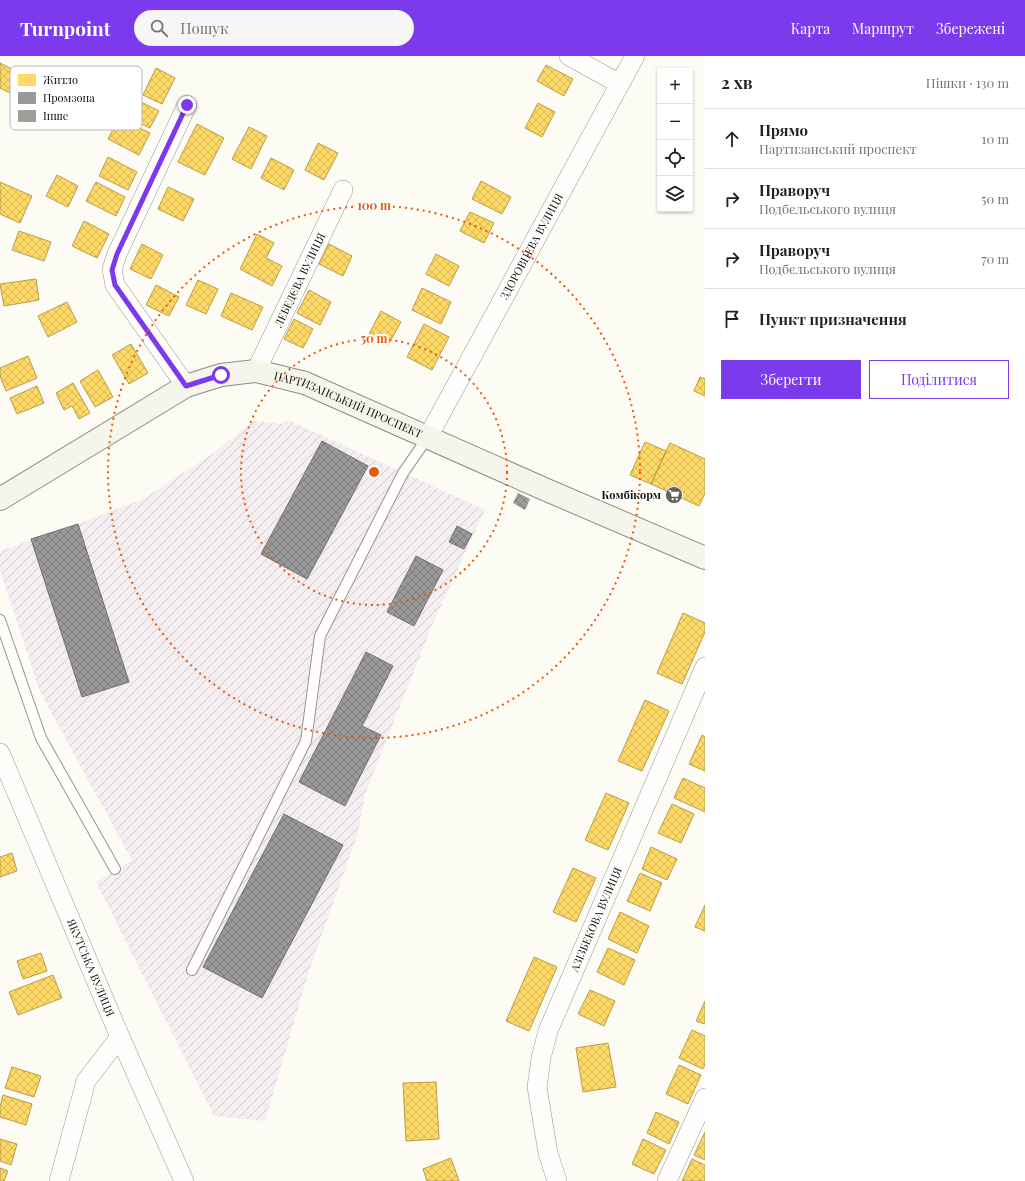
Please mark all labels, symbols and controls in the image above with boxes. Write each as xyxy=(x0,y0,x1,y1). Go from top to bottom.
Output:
search box xyxy=(134,10,414,46)
text: Turnpoint xyxy=(20,15,110,41)
icon: search xyxy=(148,17,170,39)
text: Пошук xyxy=(180,18,228,38)
text: Карта xyxy=(791,19,830,38)
text: Маршрут xyxy=(852,19,914,38)
text: Збережені xyxy=(936,19,1005,38)
legend xyxy=(10,66,142,130)
map controls xyxy=(657,68,693,212)
button: + xyxy=(657,68,693,104)
text: 2 хв xyxy=(721,71,753,93)
text: Житло xyxy=(43,72,78,87)
text: Пішки · 130 m xyxy=(926,74,1009,91)
text: Промзона xyxy=(43,90,95,105)
route end xyxy=(178,96,196,114)
button: − xyxy=(657,104,693,140)
text: Інше xyxy=(43,108,69,123)
text: Прямо xyxy=(759,120,808,140)
icon: ahead xyxy=(721,128,743,150)
text: 10 m xyxy=(982,130,1009,147)
button: locate xyxy=(657,140,693,176)
text: Партизанський проспект xyxy=(759,140,917,157)
button: layers xyxy=(657,176,693,212)
text: Праворуч xyxy=(759,180,830,200)
icon: right xyxy=(721,188,743,210)
text: 50 m xyxy=(981,190,1009,207)
street label: ЗДОРОВЦЕВА ВУЛИЦЯ xyxy=(496,191,566,302)
text: 100 m xyxy=(357,197,391,213)
text: Подбєльського вулиця xyxy=(759,200,896,217)
street label: ЛЕБЕДЄВА ВУЛИЦЯ xyxy=(270,230,328,330)
text: Праворуч xyxy=(759,240,830,260)
icon: right xyxy=(721,248,743,270)
text: 70 m xyxy=(981,250,1009,267)
text: Подбєльського вулиця xyxy=(759,260,896,277)
icon: arrive xyxy=(721,308,743,330)
text: Пункт призначення xyxy=(759,309,907,329)
text: 50 m xyxy=(361,330,388,346)
button: Зберегти xyxy=(721,360,861,399)
button: Поділитися xyxy=(869,360,1009,399)
route start xyxy=(212,366,230,384)
street label: ПАРТИЗАНСЬКИЙ ПРОСПЕКТ xyxy=(273,368,425,441)
centre of rings xyxy=(367,465,381,479)
supermarket icon: Комбікорм xyxy=(664,485,684,505)
place label: Комбікорм xyxy=(601,487,661,502)
street label: АЗІЗБЕКОВА ВУЛИЦЯ xyxy=(566,865,625,975)
street label: ЯКУТСЬКА ВУЛИЦЯ xyxy=(64,915,118,1018)

